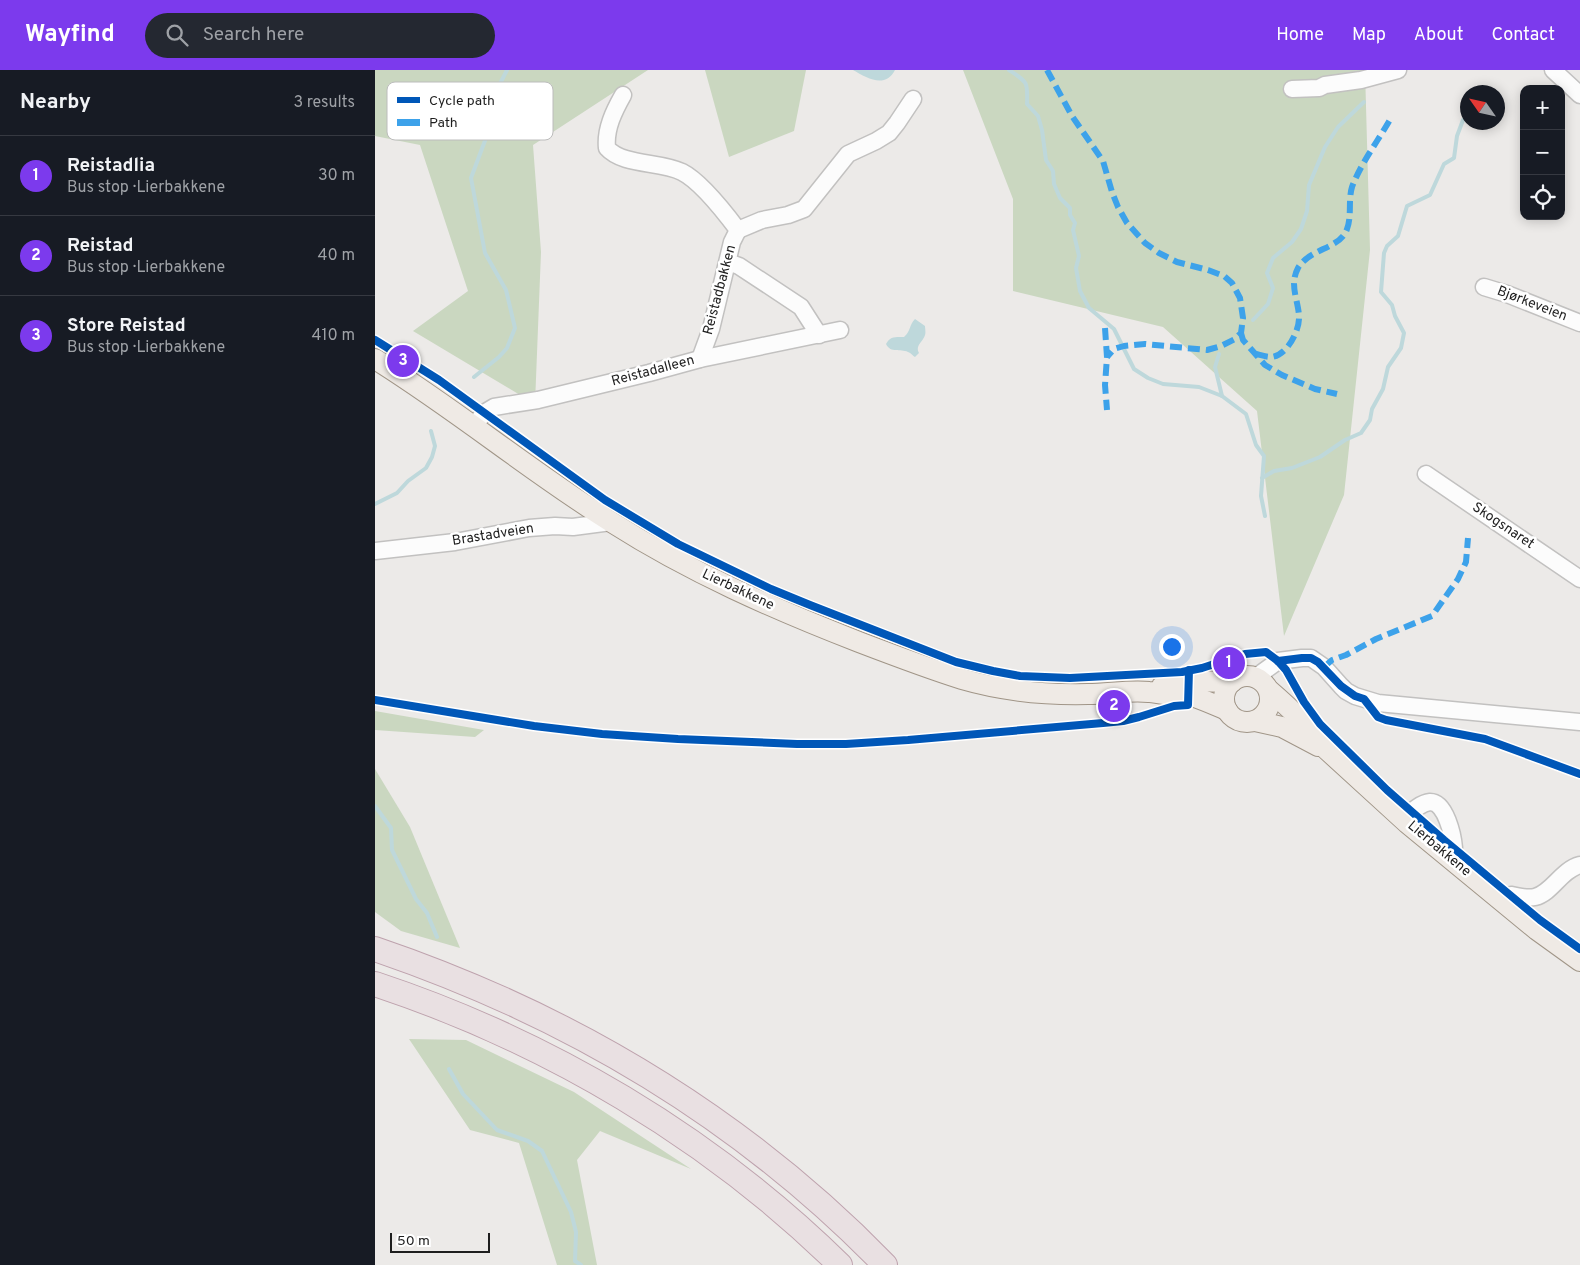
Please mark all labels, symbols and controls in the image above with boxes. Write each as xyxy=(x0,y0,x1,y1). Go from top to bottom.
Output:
search box xyxy=(145,13,495,58)
text: Wayfind xyxy=(25,20,115,50)
icon: search xyxy=(163,21,191,49)
text: Search here xyxy=(203,23,304,47)
text: Home xyxy=(1276,24,1324,47)
text: Map xyxy=(1352,24,1386,47)
text: About xyxy=(1414,24,1463,47)
text: Contact xyxy=(1491,24,1555,47)
legend xyxy=(387,82,553,140)
north arrow xyxy=(1460,85,1505,130)
map controls xyxy=(1520,85,1565,220)
button: + xyxy=(1520,85,1565,130)
text: Nearby xyxy=(20,89,91,116)
text: 3 results xyxy=(293,93,355,113)
text: Cycle path xyxy=(429,93,495,110)
text: Path xyxy=(429,115,458,132)
button: − xyxy=(1520,130,1565,175)
text: Reistadlia xyxy=(67,154,155,178)
text: 1 xyxy=(33,166,39,186)
text: 30 m xyxy=(318,166,355,186)
button: locate xyxy=(1520,175,1565,220)
text: Bus stop · Lierbakkene xyxy=(67,178,225,198)
text: Reistad xyxy=(67,234,134,258)
street label: Reistadbakken xyxy=(700,243,740,337)
text: 2 xyxy=(31,246,41,266)
text: 40 m xyxy=(317,246,355,266)
text: Bus stop · Lierbakkene xyxy=(67,258,225,278)
street label: Bjørkeveien xyxy=(1494,283,1570,325)
text: Store Reistad xyxy=(67,314,186,338)
text: 3 xyxy=(31,326,41,346)
text: 410 m xyxy=(312,326,355,346)
text: Bus stop · Lierbakkene xyxy=(67,338,225,358)
pin: 3 xyxy=(387,342,419,380)
street label: Reistadalleen xyxy=(610,352,696,390)
street label: Skogsnaret xyxy=(1469,499,1537,553)
street label: Brastadveien xyxy=(451,520,535,550)
street label: Lierbakkene xyxy=(699,566,777,614)
your location xyxy=(1159,634,1185,660)
pin: 1 xyxy=(1213,644,1245,682)
pin: 2 xyxy=(1098,687,1130,725)
street label: Lierbakkene xyxy=(1404,818,1474,880)
scale bar xyxy=(390,1230,490,1253)
text: 50 m xyxy=(397,1233,430,1250)

